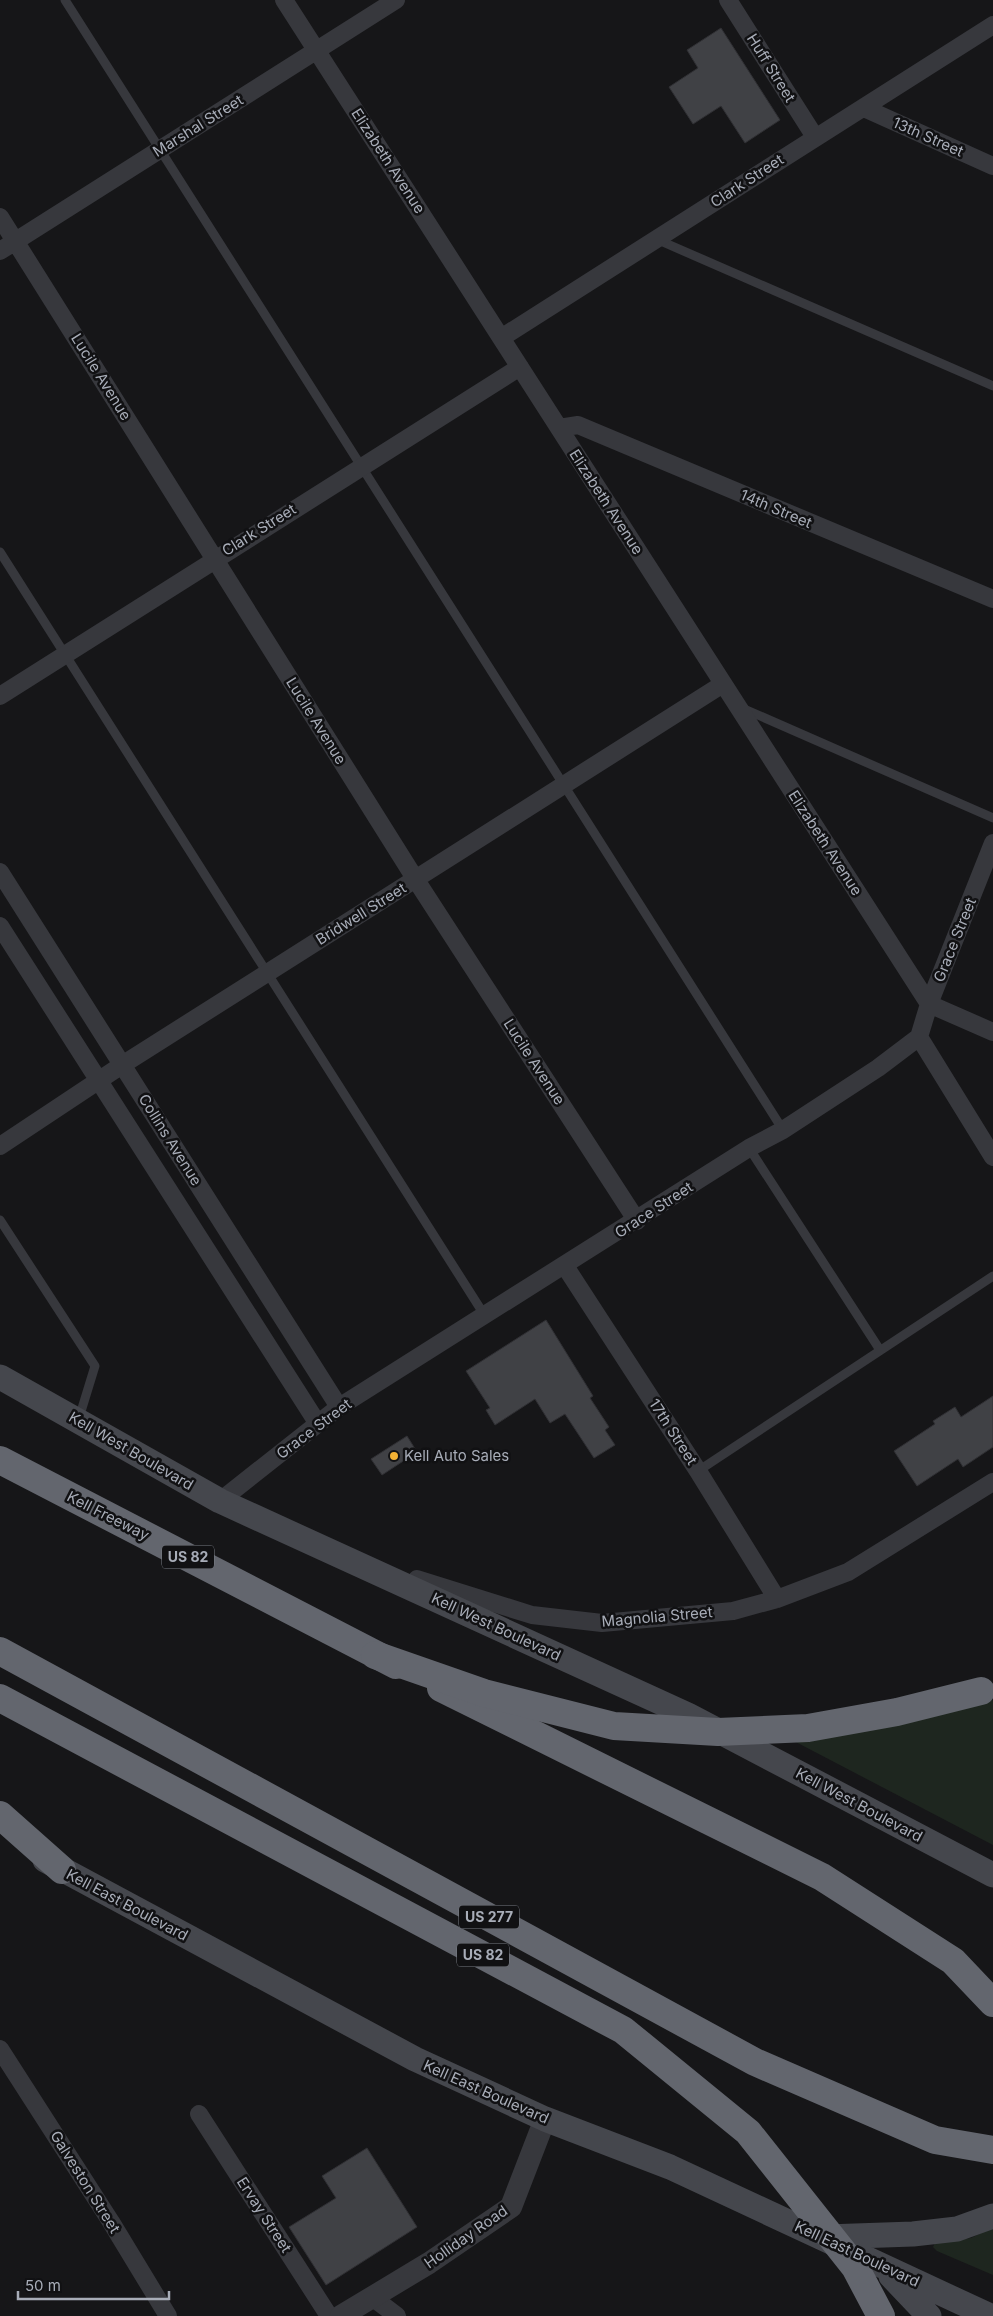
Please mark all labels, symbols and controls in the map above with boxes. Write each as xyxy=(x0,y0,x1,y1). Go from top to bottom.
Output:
street label: Huff Street xyxy=(743,30,800,106)
street label: Marshal Street xyxy=(149,90,247,161)
street label: Elizabeth Avenue xyxy=(347,105,430,217)
street label: 13th Street xyxy=(890,112,967,161)
street label: Clark Street xyxy=(706,150,787,211)
street label: Lucile Avenue xyxy=(67,330,136,424)
street label: Elizabeth Avenue xyxy=(565,446,648,558)
street label: 14th Street xyxy=(737,485,815,532)
street label: Clark Street xyxy=(218,499,299,560)
street label: Lucile Avenue xyxy=(282,674,351,768)
street label: Elizabeth Avenue xyxy=(784,787,867,899)
street label: Bridwell Street xyxy=(312,878,410,949)
street label: Grace Street xyxy=(929,895,980,985)
street label: Lucile Avenue xyxy=(500,1015,569,1108)
street label: Collins Avenue xyxy=(135,1090,206,1189)
street label: Grace Street xyxy=(611,1177,696,1242)
street label: Grace Street xyxy=(272,1394,355,1463)
street label: 17th Street xyxy=(645,1395,702,1468)
street label: Kell West Boulevard xyxy=(66,1407,197,1494)
place label: Kell Auto Sales xyxy=(404,1446,509,1465)
marker: Kell Auto Sales xyxy=(388,1450,400,1462)
street label: Kell Freeway xyxy=(64,1487,153,1545)
road number: US 82 xyxy=(162,1545,214,1568)
street label: Kell West Boulevard xyxy=(428,1588,564,1665)
street label: Magnolia Street xyxy=(601,1602,713,1631)
street label: Kell West Boulevard xyxy=(793,1763,926,1846)
street label: Kell East Boulevard xyxy=(63,1864,191,1945)
road number: US 277 xyxy=(459,1905,519,1928)
road number: US 82 xyxy=(457,1944,509,1966)
street label: Kell East Boulevard xyxy=(421,2055,552,2128)
street label: Galveston Street xyxy=(46,2127,125,2237)
street label: Ervay Street xyxy=(233,2173,296,2256)
street label: Holliday Road xyxy=(420,2201,511,2272)
street label: Kell East Boulevard xyxy=(792,2216,923,2291)
scale bar xyxy=(18,2268,169,2300)
text: 50 m xyxy=(25,2276,61,2295)

